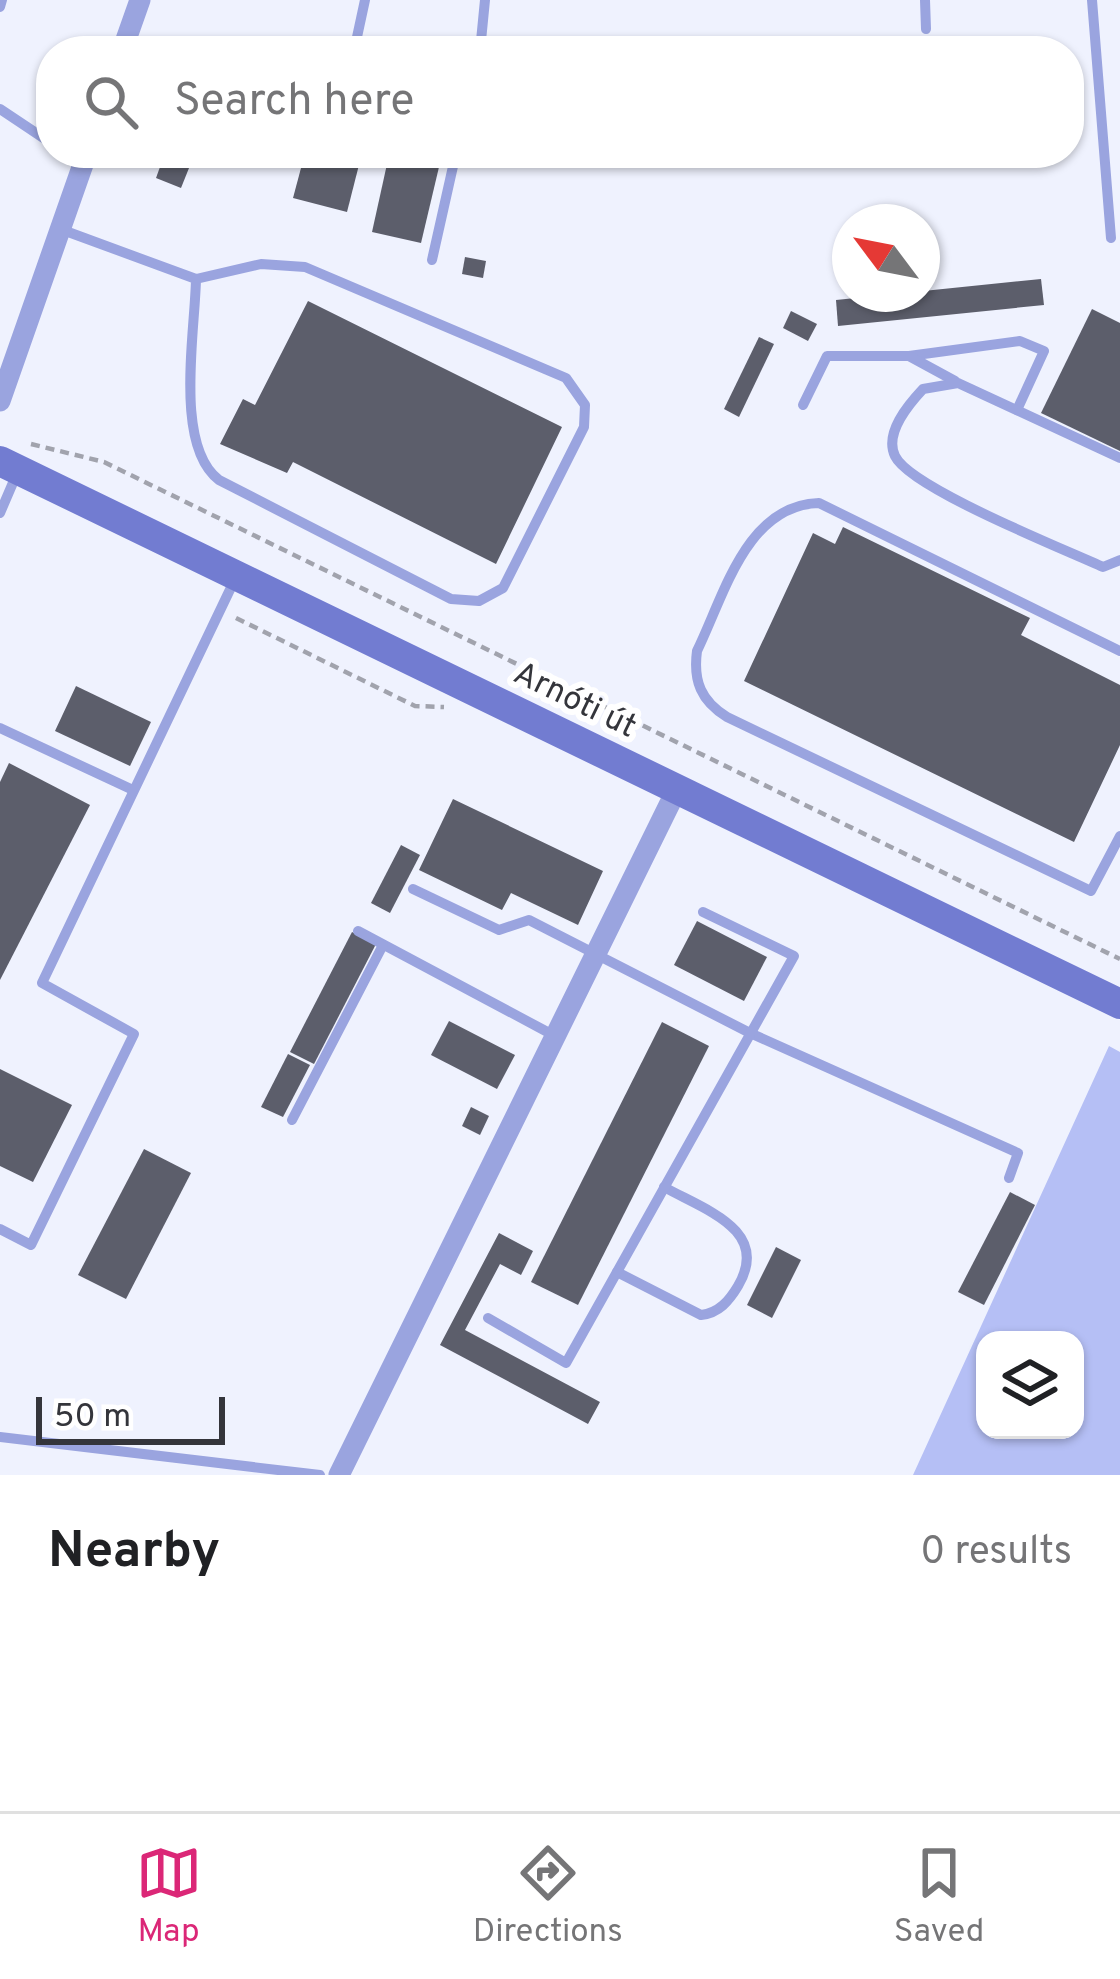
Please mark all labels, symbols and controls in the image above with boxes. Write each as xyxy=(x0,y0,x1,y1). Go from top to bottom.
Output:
search box xyxy=(36,36,1084,168)
icon: search xyxy=(78,69,144,135)
text: Search here xyxy=(174,74,414,131)
north arrow xyxy=(832,204,940,312)
street label: Arnóti út xyxy=(506,654,643,749)
map controls xyxy=(976,1331,1084,1439)
button: layers xyxy=(976,1331,1084,1439)
scale bar xyxy=(36,1391,225,1444)
text: 50 m xyxy=(54,1397,131,1439)
text: Nearby xyxy=(48,1521,220,1586)
text: 0 results xyxy=(920,1529,1072,1578)
tab: Map xyxy=(136,1840,202,1954)
tab: Directions xyxy=(473,1840,623,1954)
tab: Saved xyxy=(894,1840,984,1954)

